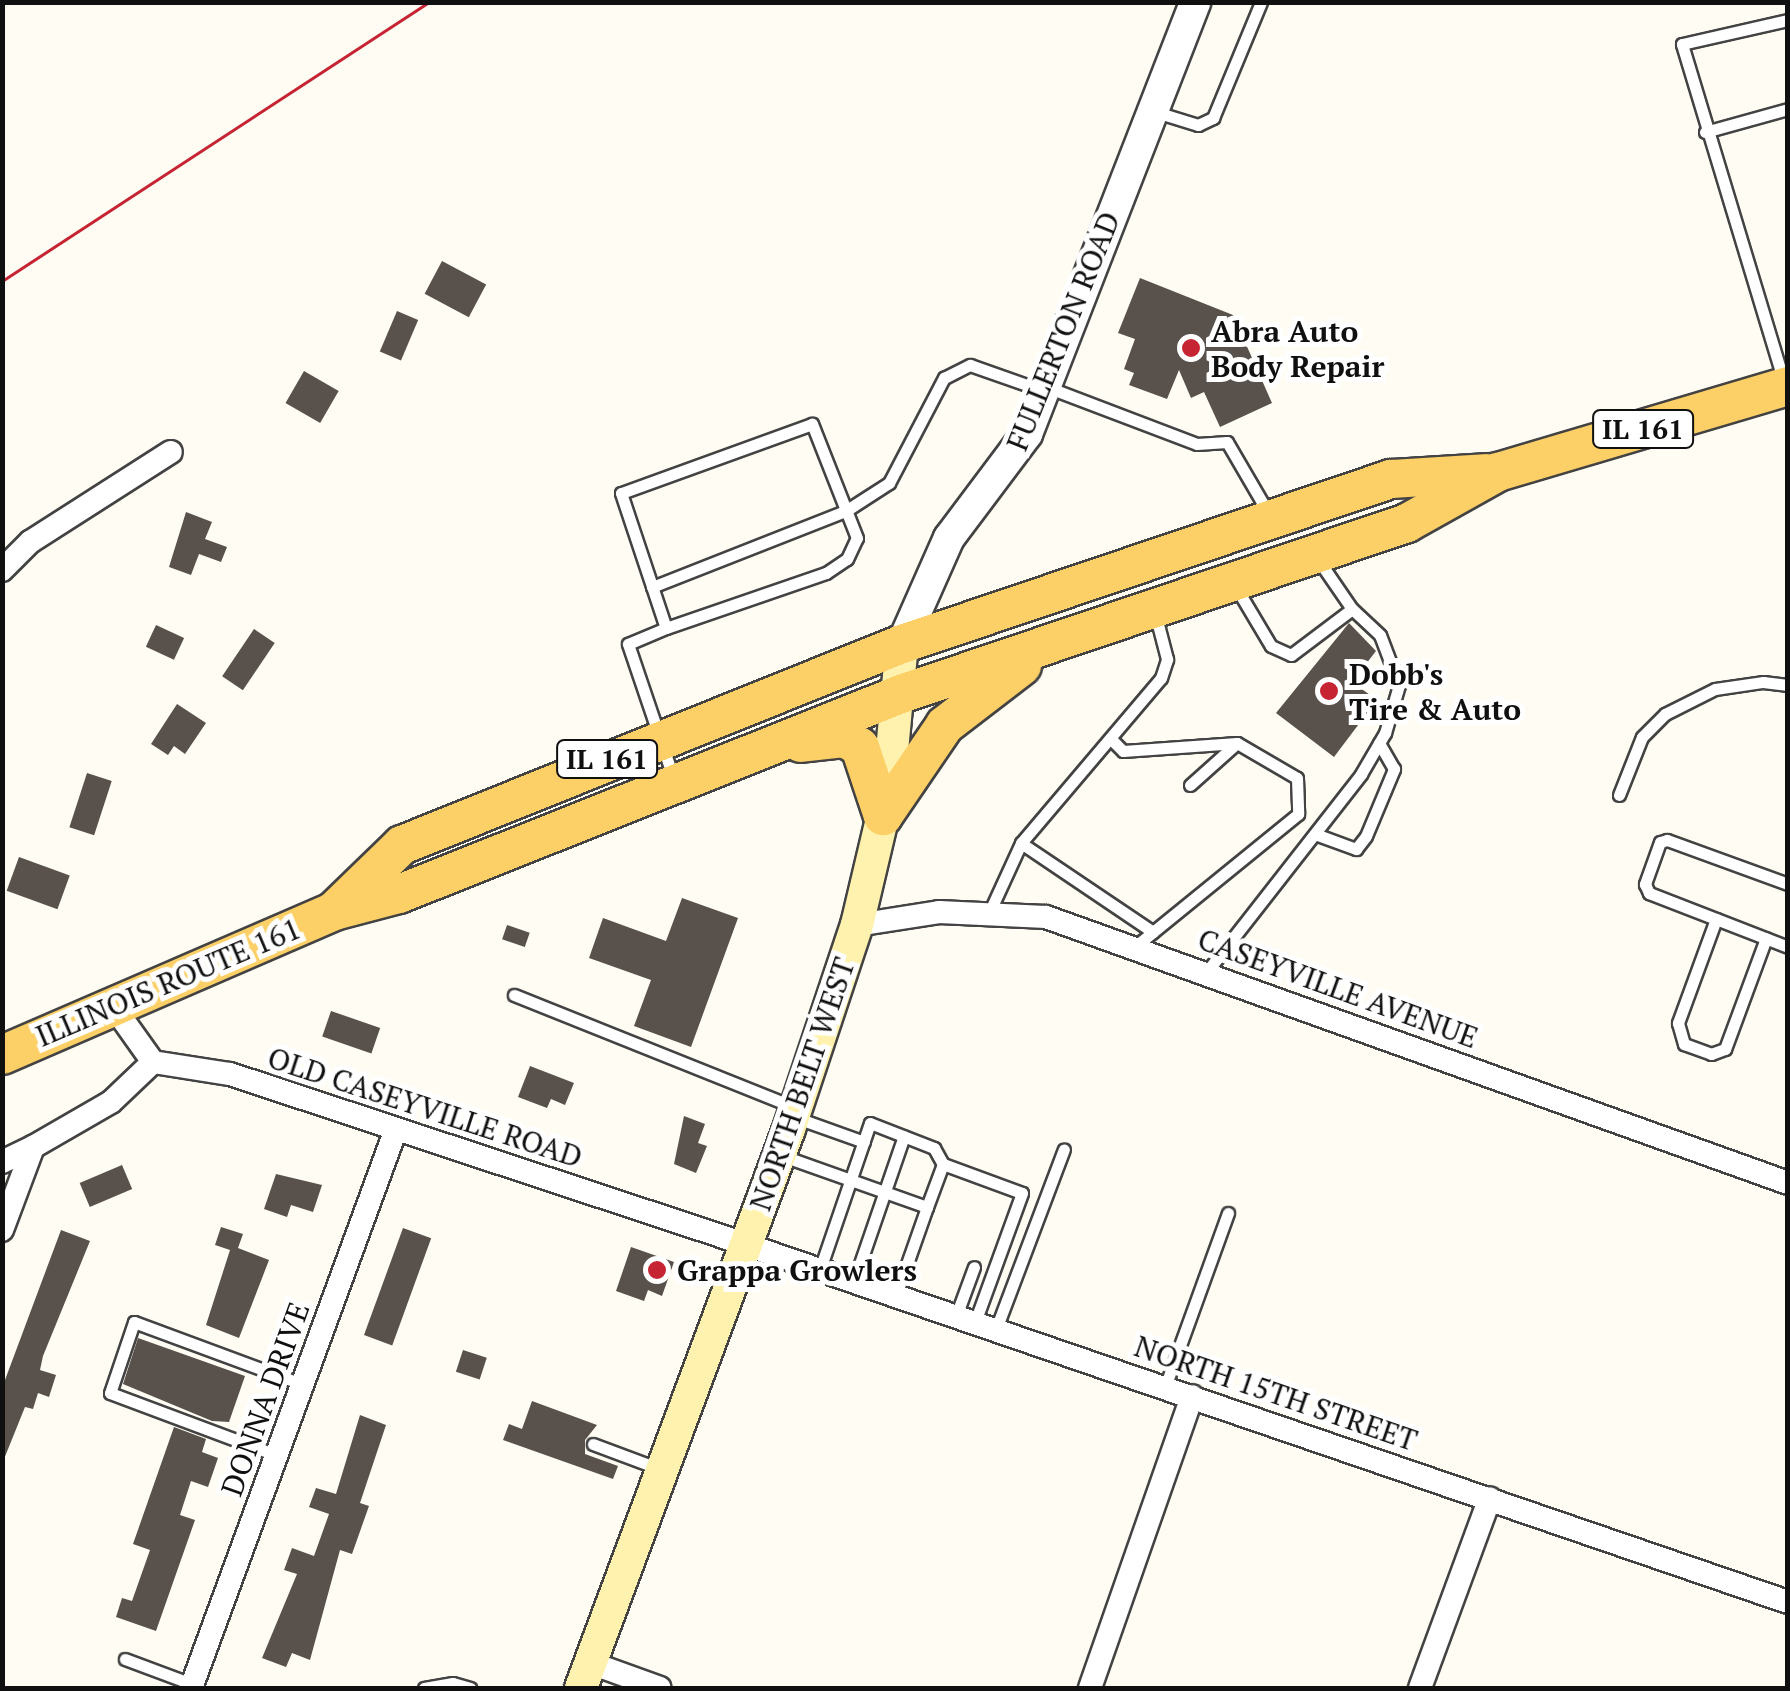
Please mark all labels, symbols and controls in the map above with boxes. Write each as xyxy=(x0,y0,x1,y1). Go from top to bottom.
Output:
street label: FULLERTON ROAD xyxy=(999,206,1127,456)
place label: Abra Auto Body Repair xyxy=(1211,313,1384,384)
marker: Abra Auto Body Repair xyxy=(1180,337,1202,359)
road number: IL 161 xyxy=(1590,406,1696,452)
place label: Dobb's Tire & Auto xyxy=(1349,656,1521,726)
marker: Dobb's Tire & Auto xyxy=(1318,680,1340,702)
road number: IL 161 xyxy=(554,736,660,782)
street label: ILLINOIS ROUTE 161 xyxy=(30,910,306,1054)
street label: CASEYVILLE AVENUE xyxy=(1193,921,1483,1055)
street label: NORTH BELT WEST xyxy=(742,953,862,1215)
street label: OLD CASEYVILLE ROAD xyxy=(263,1039,587,1175)
place label: Grappa Growlers xyxy=(677,1252,917,1288)
marker: Grappa Growlers xyxy=(646,1259,668,1281)
street label: DONNA DRIVE xyxy=(213,1297,317,1501)
street label: NORTH 15TH STREET xyxy=(1130,1328,1422,1458)

